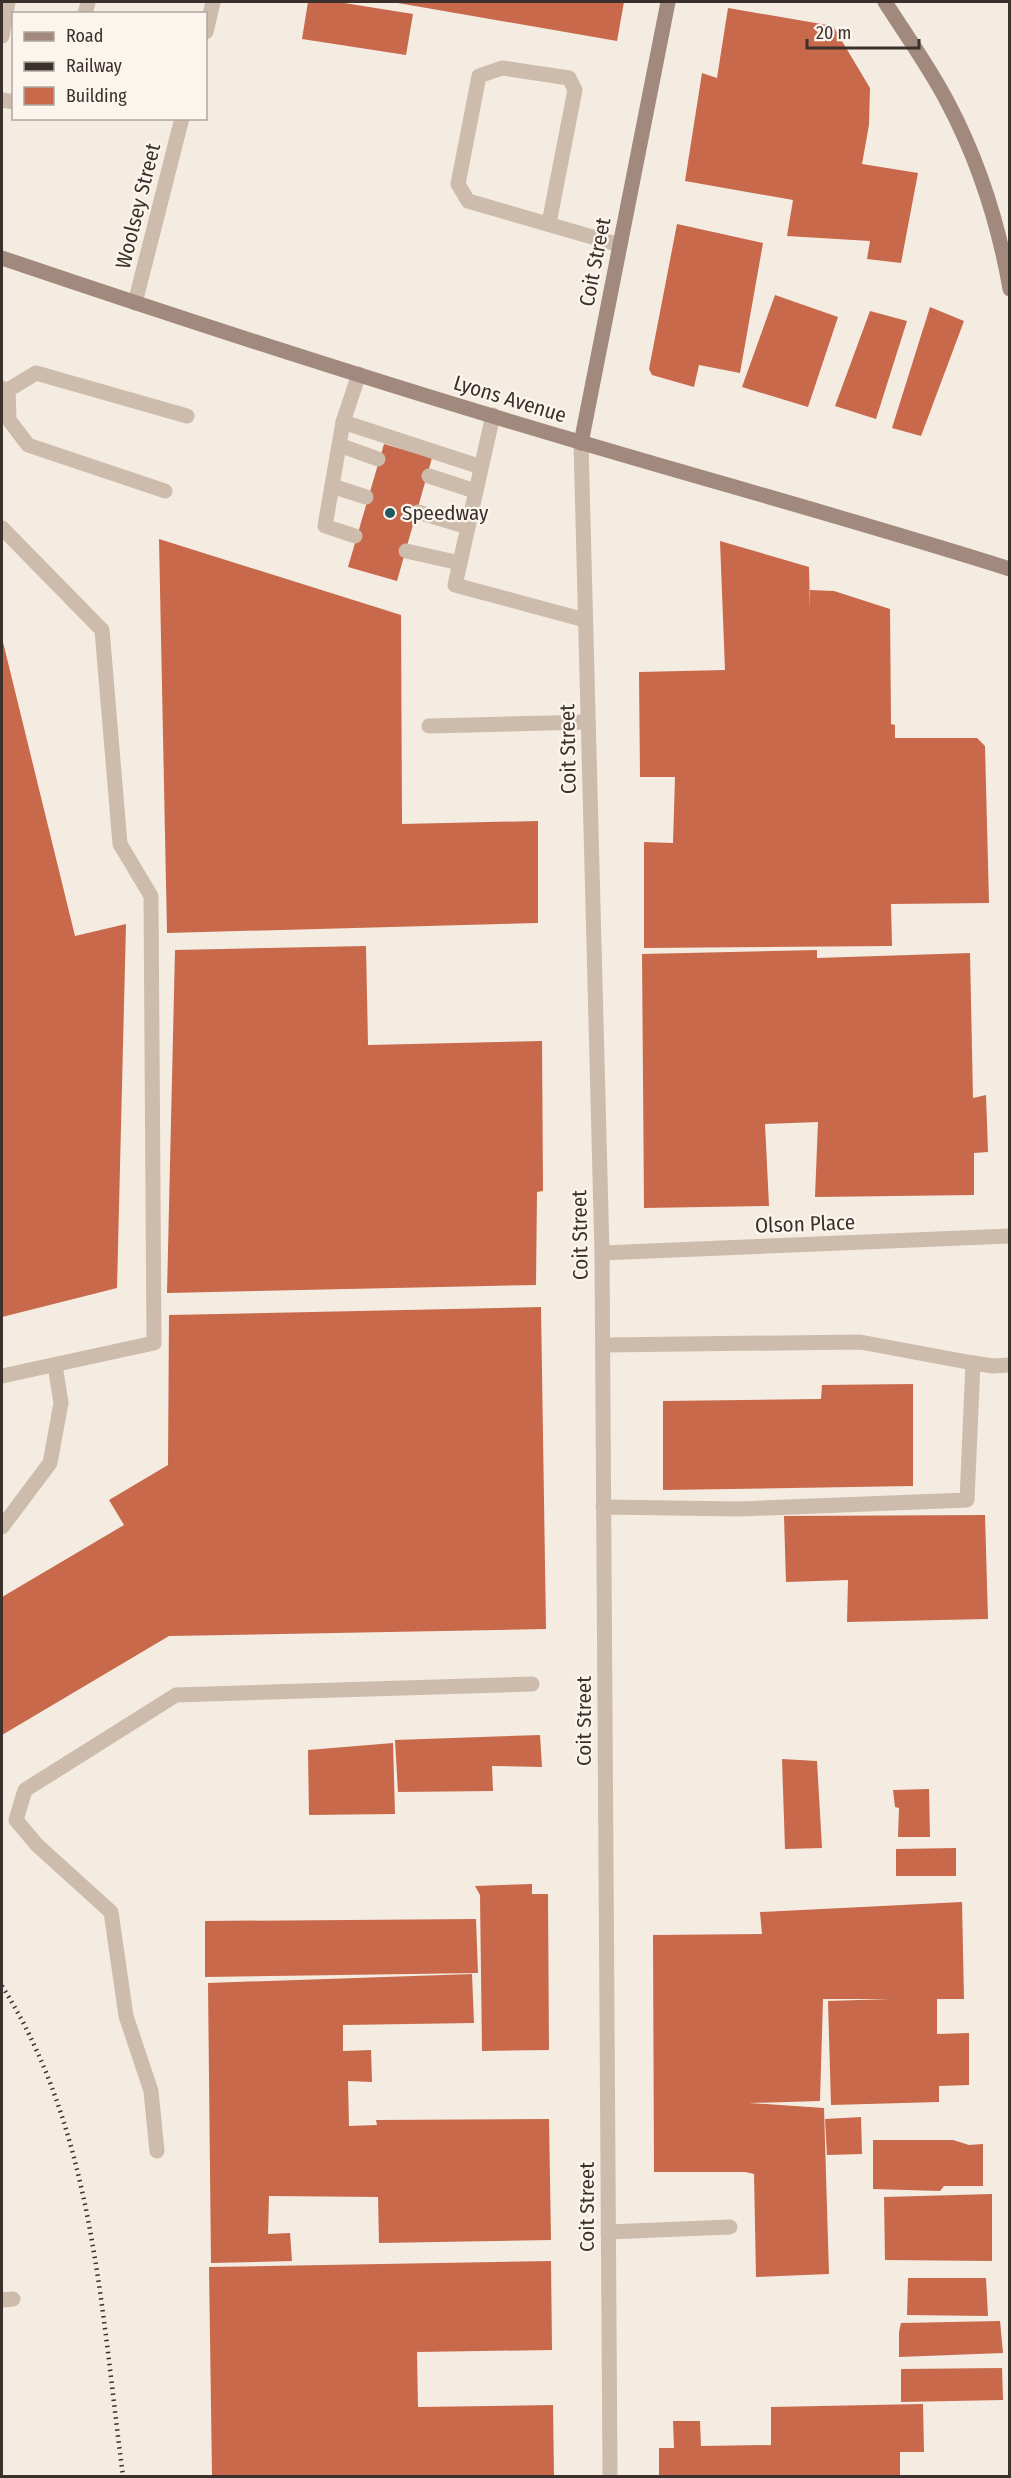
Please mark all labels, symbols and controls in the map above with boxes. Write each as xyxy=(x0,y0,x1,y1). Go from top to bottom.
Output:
legend xyxy=(12,12,207,120)
scale bar xyxy=(807,12,920,50)
text: 20 m xyxy=(816,22,851,44)
text: Road xyxy=(66,25,103,47)
text: Railway xyxy=(66,55,122,77)
text: Building xyxy=(66,85,127,107)
street label: Woolsey Street xyxy=(110,140,166,271)
street label: Coit Street xyxy=(574,215,616,309)
street label: Lyons Avenue xyxy=(451,370,569,428)
place label: Speedway xyxy=(402,500,489,526)
marker: Speedway xyxy=(383,506,397,520)
street label: Coit Street xyxy=(554,704,582,794)
street label: Coit Street xyxy=(566,1190,594,1280)
street label: Olson Place xyxy=(754,1209,856,1239)
street label: Coit Street xyxy=(571,1676,597,1766)
street label: Coit Street xyxy=(574,2162,600,2252)

